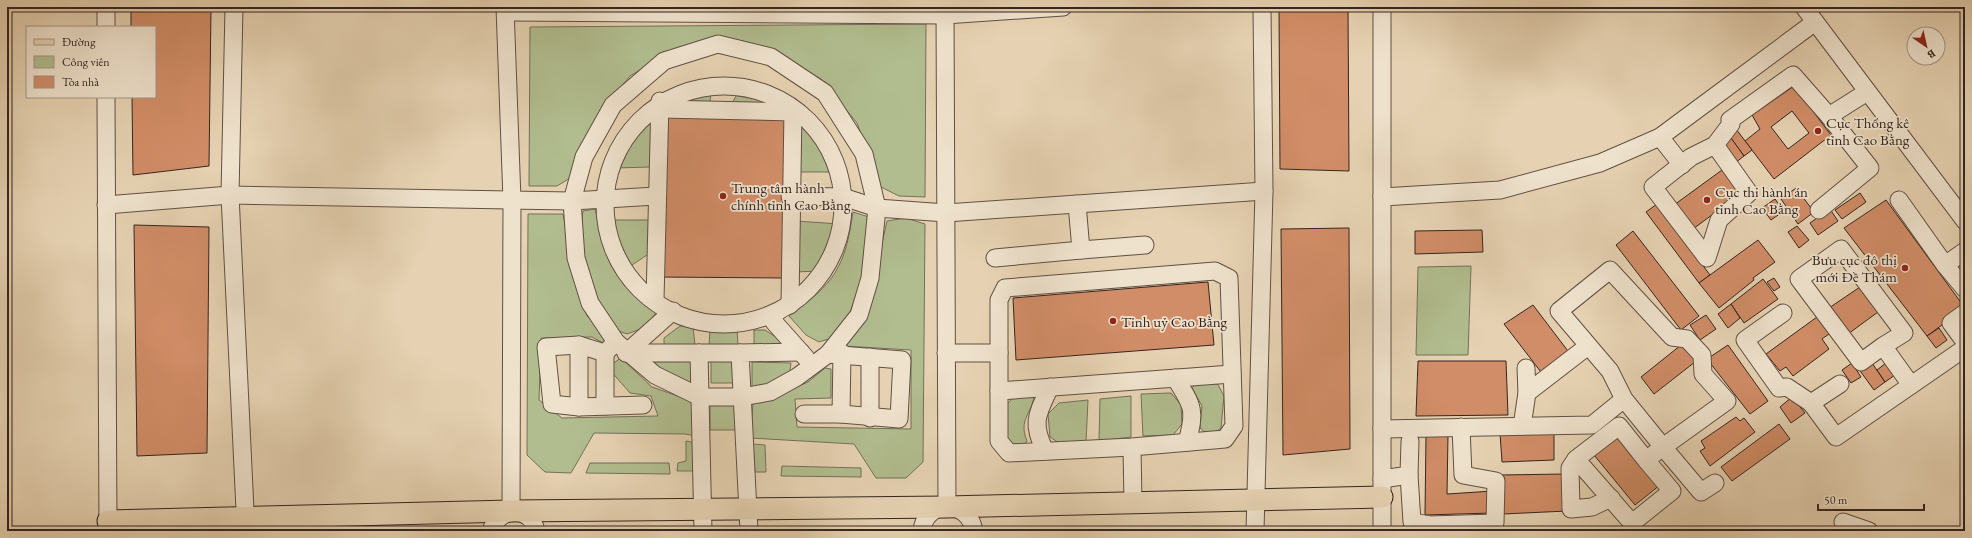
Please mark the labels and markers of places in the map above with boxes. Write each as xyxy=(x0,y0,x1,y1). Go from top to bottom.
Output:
place label: Cục Thống kê tỉnh Cao Bằng xyxy=(1826,113,1910,149)
marker: Cục Thống kê tỉnh Cao Bằng xyxy=(1813,126,1823,136)
place label: Trung tâm hành chính tỉnh Cao Bằng xyxy=(731,178,851,214)
place label: Cục thi hành án tỉnh Cao Bằng xyxy=(1715,182,1808,218)
marker: Trung tâm hành chính tỉnh Cao Bằng xyxy=(718,191,728,201)
marker: Cục thi hành án tỉnh Cao Bằng xyxy=(1702,195,1712,205)
place label: Bưu cục đô thị mới Đề Thám xyxy=(1812,250,1897,286)
marker: Bưu cục đô thị mới Đề Thám xyxy=(1900,263,1910,273)
place label: Tỉnh uỷ Cao Bằng xyxy=(1121,312,1228,331)
marker: Tỉnh uỷ Cao Bằng xyxy=(1108,316,1118,326)

